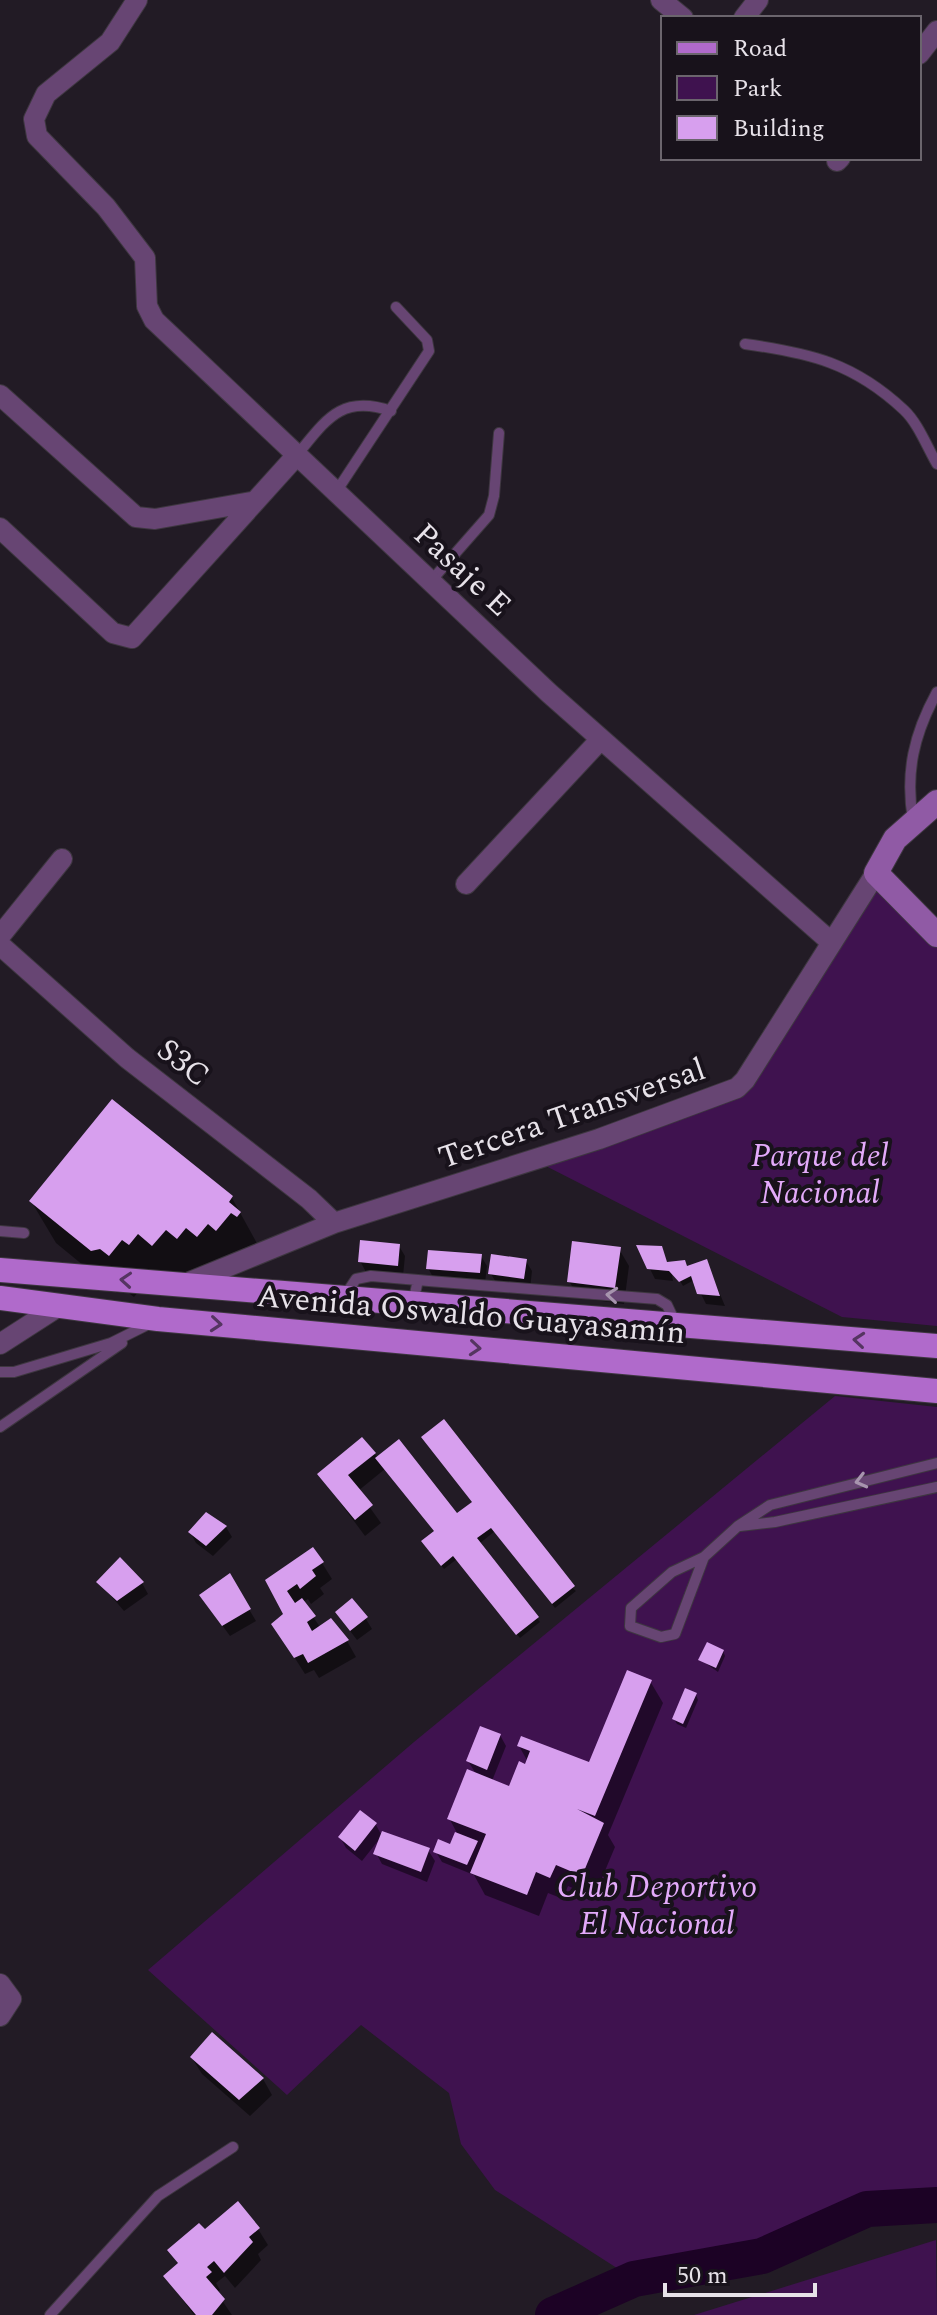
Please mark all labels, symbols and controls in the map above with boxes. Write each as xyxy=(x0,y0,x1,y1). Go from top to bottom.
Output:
legend xyxy=(661,16,921,160)
text: Road xyxy=(733,31,787,67)
text: Park xyxy=(733,71,783,107)
text: Building xyxy=(733,111,825,147)
street label: Pasaje E xyxy=(402,511,522,629)
street label: S3C xyxy=(146,1026,220,1100)
street label: Tercera Transversal xyxy=(432,1045,712,1183)
park label: Parque del Nacional xyxy=(751,1132,889,1218)
one-way arrow xyxy=(119,1272,132,1289)
street label: Avenida Oswaldo Guayasamín xyxy=(255,1272,687,1358)
one-way arrow xyxy=(605,1287,618,1304)
one-way arrow xyxy=(210,1316,223,1333)
one-way arrow xyxy=(852,1332,865,1349)
one-way arrow xyxy=(469,1339,482,1356)
one-way arrow xyxy=(855,1472,868,1489)
park label: Club Deportivo El Nacional xyxy=(557,1863,757,1949)
scale bar xyxy=(665,2247,815,2297)
text: 50 m xyxy=(677,2258,728,2294)

